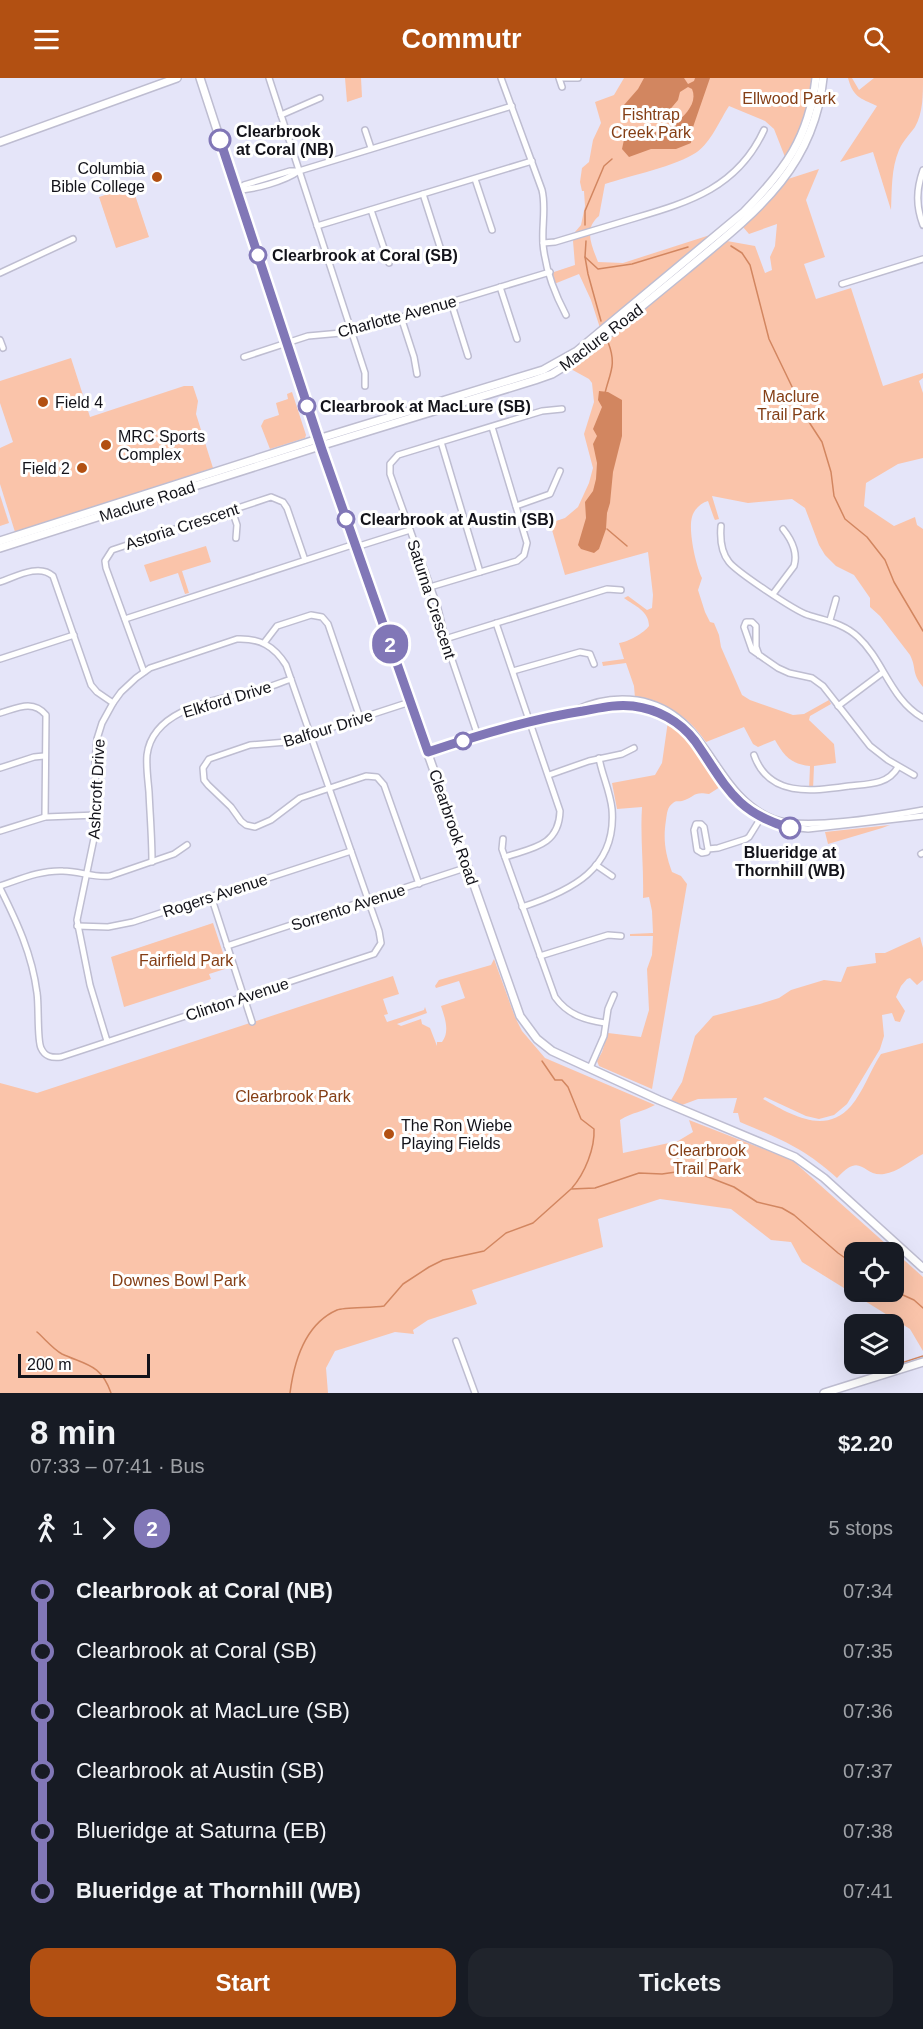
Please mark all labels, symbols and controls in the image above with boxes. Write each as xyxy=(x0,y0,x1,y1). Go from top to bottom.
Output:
icon: menu xyxy=(30,23,63,56)
icon: search xyxy=(860,23,893,56)
text: Commutr xyxy=(402,24,522,54)
park label: Ellwood Park xyxy=(742,90,837,107)
park label: Fishtrap Creek Park xyxy=(611,106,692,141)
place label: Clearbrook at Coral (NB) xyxy=(236,123,334,158)
marker: Clearbrook at Coral (NB) xyxy=(209,129,231,151)
place label: Columbia Bible College xyxy=(51,160,145,195)
marker: Columbia Bible College xyxy=(150,170,164,184)
marker: Clearbrook at Coral (SB) xyxy=(249,246,267,264)
place label: Clearbrook at Coral (SB) xyxy=(272,247,458,264)
street label: Charlotte Avenue xyxy=(336,292,459,341)
street label: Maclure Road xyxy=(556,301,646,374)
park label: Maclure Trail Park xyxy=(757,388,826,423)
place label: Field 4 xyxy=(55,394,103,411)
marker: Field 4 xyxy=(36,395,50,409)
marker: Clearbrook at MacLure (SB) xyxy=(298,397,316,415)
place label: Clearbrook at MacLure (SB) xyxy=(320,398,531,415)
place label: MRC Sports Complex xyxy=(118,428,205,463)
marker: MRC Sports Complex xyxy=(99,438,113,452)
place label: Field 2 xyxy=(22,460,70,477)
marker: Field 2 xyxy=(75,461,89,475)
street label: Maclure Road xyxy=(97,478,197,525)
street label: Astoria Crescent xyxy=(123,500,242,553)
marker: Clearbrook at Austin (SB) xyxy=(337,510,355,528)
place label: Clearbrook at Austin (SB) xyxy=(360,511,554,528)
street label: Saturna Crescent xyxy=(404,537,459,662)
line badge: 2 xyxy=(370,624,410,664)
text: 2 xyxy=(384,633,396,656)
street label: Elkford Drive xyxy=(181,678,274,721)
street label: Balfour Drive xyxy=(281,707,375,750)
unlabelled marker xyxy=(454,732,472,750)
street label: Ashcroft Drive xyxy=(85,738,108,840)
street label: Clearbrook Road xyxy=(426,767,481,887)
marker: Blueridge at Thornhill (WB) xyxy=(779,817,801,839)
place label: Blueridge at Thornhill (WB) xyxy=(735,844,845,879)
street label: Rogers Avenue xyxy=(161,871,270,920)
street label: Sorrento Avenue xyxy=(289,881,407,934)
park label: Fairfield Park xyxy=(139,952,234,969)
street label: Clinton Avenue xyxy=(183,975,291,1024)
park label: Clearbrook Park xyxy=(235,1088,352,1105)
place label: The Ron Wiebe Playing Fields xyxy=(401,1117,512,1152)
marker: The Ron Wiebe Playing Fields xyxy=(382,1127,396,1141)
park label: Clearbrook Trail Park xyxy=(668,1142,747,1177)
map controls xyxy=(844,1242,904,1374)
button: locate xyxy=(844,1242,904,1302)
park label: Downes Bowl Park xyxy=(112,1272,247,1289)
button: layers xyxy=(844,1314,904,1374)
scale bar xyxy=(18,1351,150,1378)
text: 200 m xyxy=(27,1356,71,1373)
text: 8 min xyxy=(30,1414,116,1451)
text: $2.20 xyxy=(838,1431,893,1456)
text: 07:33 – 07:41 · Bus xyxy=(30,1455,205,1477)
icon: walk xyxy=(30,1512,63,1545)
icon: forward xyxy=(92,1512,125,1545)
text: 1 xyxy=(72,1517,83,1539)
text: 2 xyxy=(146,1517,158,1540)
text: 5 stops xyxy=(829,1517,893,1539)
text: Clearbrook at Coral (NB) xyxy=(76,1578,333,1603)
text: 07:34 xyxy=(843,1580,893,1602)
text: Clearbrook at Coral (SB) xyxy=(76,1638,317,1663)
text: 07:35 xyxy=(843,1640,893,1662)
text: Clearbrook at MacLure (SB) xyxy=(76,1698,350,1723)
text: 07:36 xyxy=(843,1700,893,1722)
text: Clearbrook at Austin (SB) xyxy=(76,1758,324,1783)
text: 07:37 xyxy=(843,1760,893,1782)
text: Blueridge at Saturna (EB) xyxy=(76,1818,327,1843)
text: 07:38 xyxy=(843,1820,893,1842)
text: Blueridge at Thornhill (WB) xyxy=(76,1878,361,1903)
text: 07:41 xyxy=(843,1880,893,1902)
button: Start xyxy=(30,1948,456,2017)
button: Tickets xyxy=(468,1948,893,2017)

